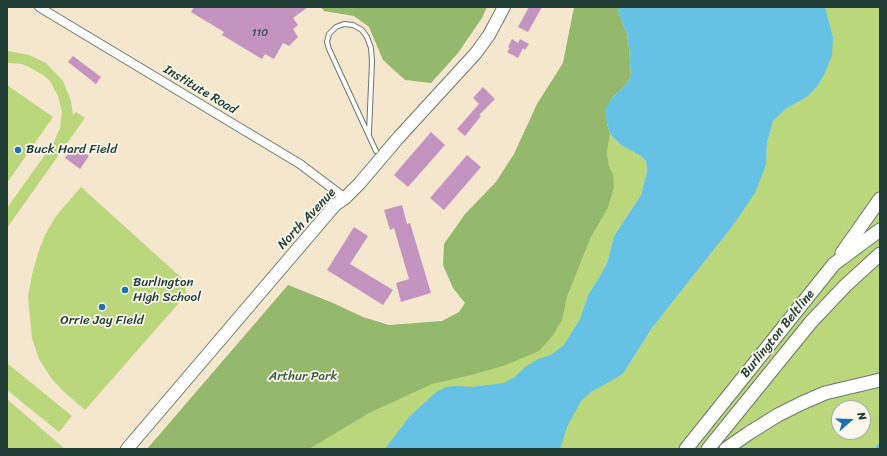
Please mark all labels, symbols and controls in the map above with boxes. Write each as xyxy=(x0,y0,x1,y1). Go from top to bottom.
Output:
house number: 110 xyxy=(252,26,268,40)
street label: Institute Road xyxy=(160,62,240,118)
place label: Buck Hard Field xyxy=(26,142,117,158)
marker: Buck Hard Field xyxy=(13,145,23,155)
street label: North Avenue xyxy=(275,185,339,253)
place label: Burlington High School xyxy=(133,275,201,306)
marker: Burlington High School xyxy=(120,285,130,295)
street label: Burlington Beltline xyxy=(738,287,818,381)
marker: Orrie Jay Field xyxy=(97,302,107,312)
place label: Orrie Jay Field xyxy=(60,313,144,329)
park label: Arthur Park xyxy=(269,369,337,385)
north arrow xyxy=(831,400,871,440)
text: N xyxy=(852,409,872,423)

